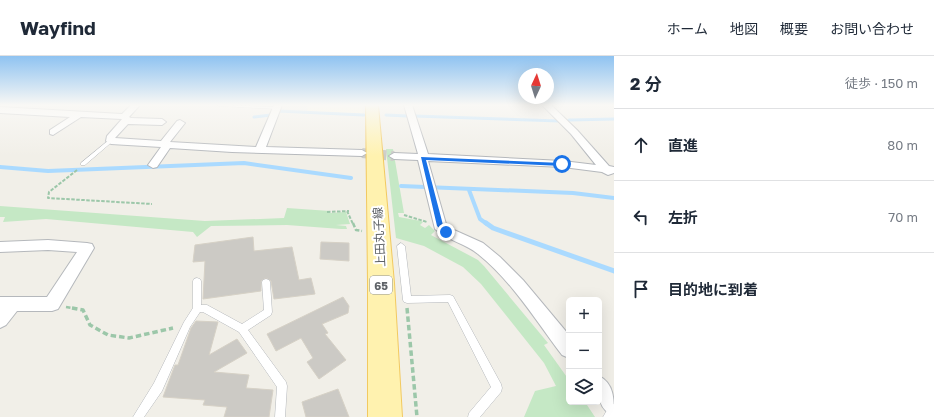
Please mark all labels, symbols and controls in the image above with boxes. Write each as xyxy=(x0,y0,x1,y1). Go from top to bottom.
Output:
text: Wayfind xyxy=(20,16,96,39)
text: ホーム xyxy=(666,20,708,37)
text: 地図 xyxy=(730,20,758,37)
text: 概要 xyxy=(780,20,808,37)
text: お問い合わせ xyxy=(830,20,914,37)
north arrow xyxy=(518,68,554,104)
text: 2 分 xyxy=(630,73,662,94)
text: 徒歩 · 150 m xyxy=(845,75,918,91)
icon: ahead xyxy=(630,134,652,156)
text: 直進 xyxy=(668,136,698,154)
text: 80 m xyxy=(887,137,918,153)
route start xyxy=(553,155,571,173)
icon: left xyxy=(630,206,652,228)
street label: 上田丸子線 xyxy=(370,207,388,267)
text: 左折 xyxy=(668,208,698,226)
text: 70 m xyxy=(888,209,918,225)
route end xyxy=(437,223,455,241)
road number: 65 xyxy=(370,276,392,294)
icon: arrive xyxy=(630,278,652,300)
text: 目的地に到着 xyxy=(668,280,758,298)
map controls xyxy=(566,297,602,405)
button: + xyxy=(566,297,602,333)
button: − xyxy=(566,333,602,369)
button: layers xyxy=(566,369,602,405)

